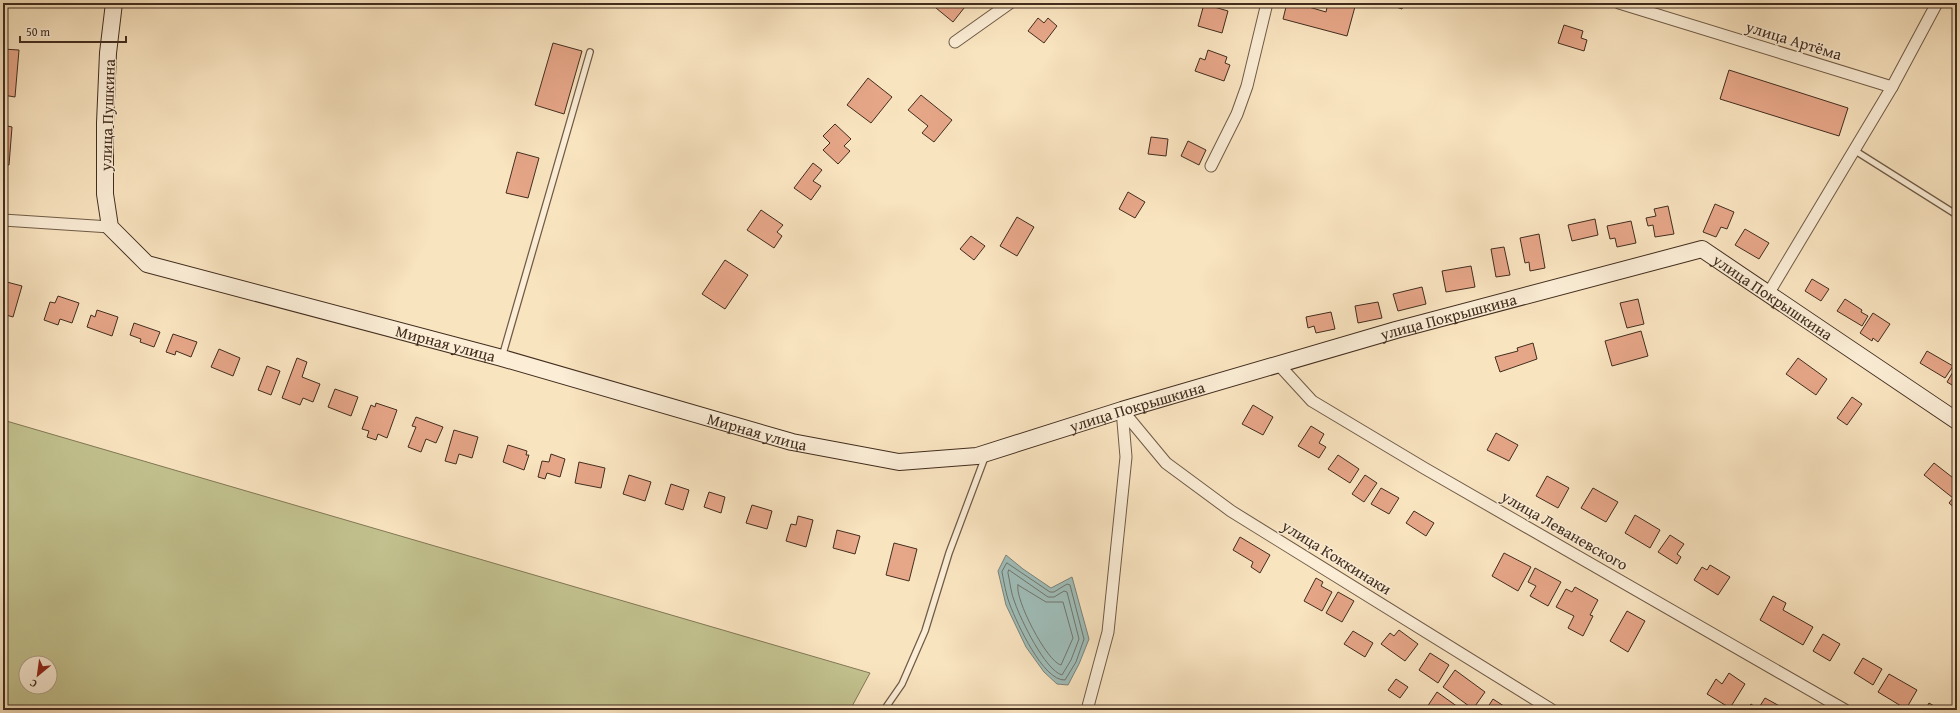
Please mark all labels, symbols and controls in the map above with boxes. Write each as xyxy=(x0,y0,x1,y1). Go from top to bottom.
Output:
street label: улица Артёма xyxy=(1742,14,1845,66)
scale bar xyxy=(20,18,126,44)
text: 50 m xyxy=(26,23,50,40)
street label: улица Пушкина xyxy=(93,58,121,172)
street label: улица Покрышкина xyxy=(1707,247,1838,346)
street label: улица Покрышкина xyxy=(1376,287,1520,346)
street label: Мирная улица xyxy=(393,318,499,368)
street label: улица Покрышкина xyxy=(1065,374,1208,438)
street label: Мирная улица xyxy=(705,406,809,457)
street label: улица Леваневского xyxy=(1496,483,1633,576)
street label: улица Коккинаки xyxy=(1276,513,1397,601)
north arrow xyxy=(18,655,58,695)
text: С xyxy=(27,675,40,692)

